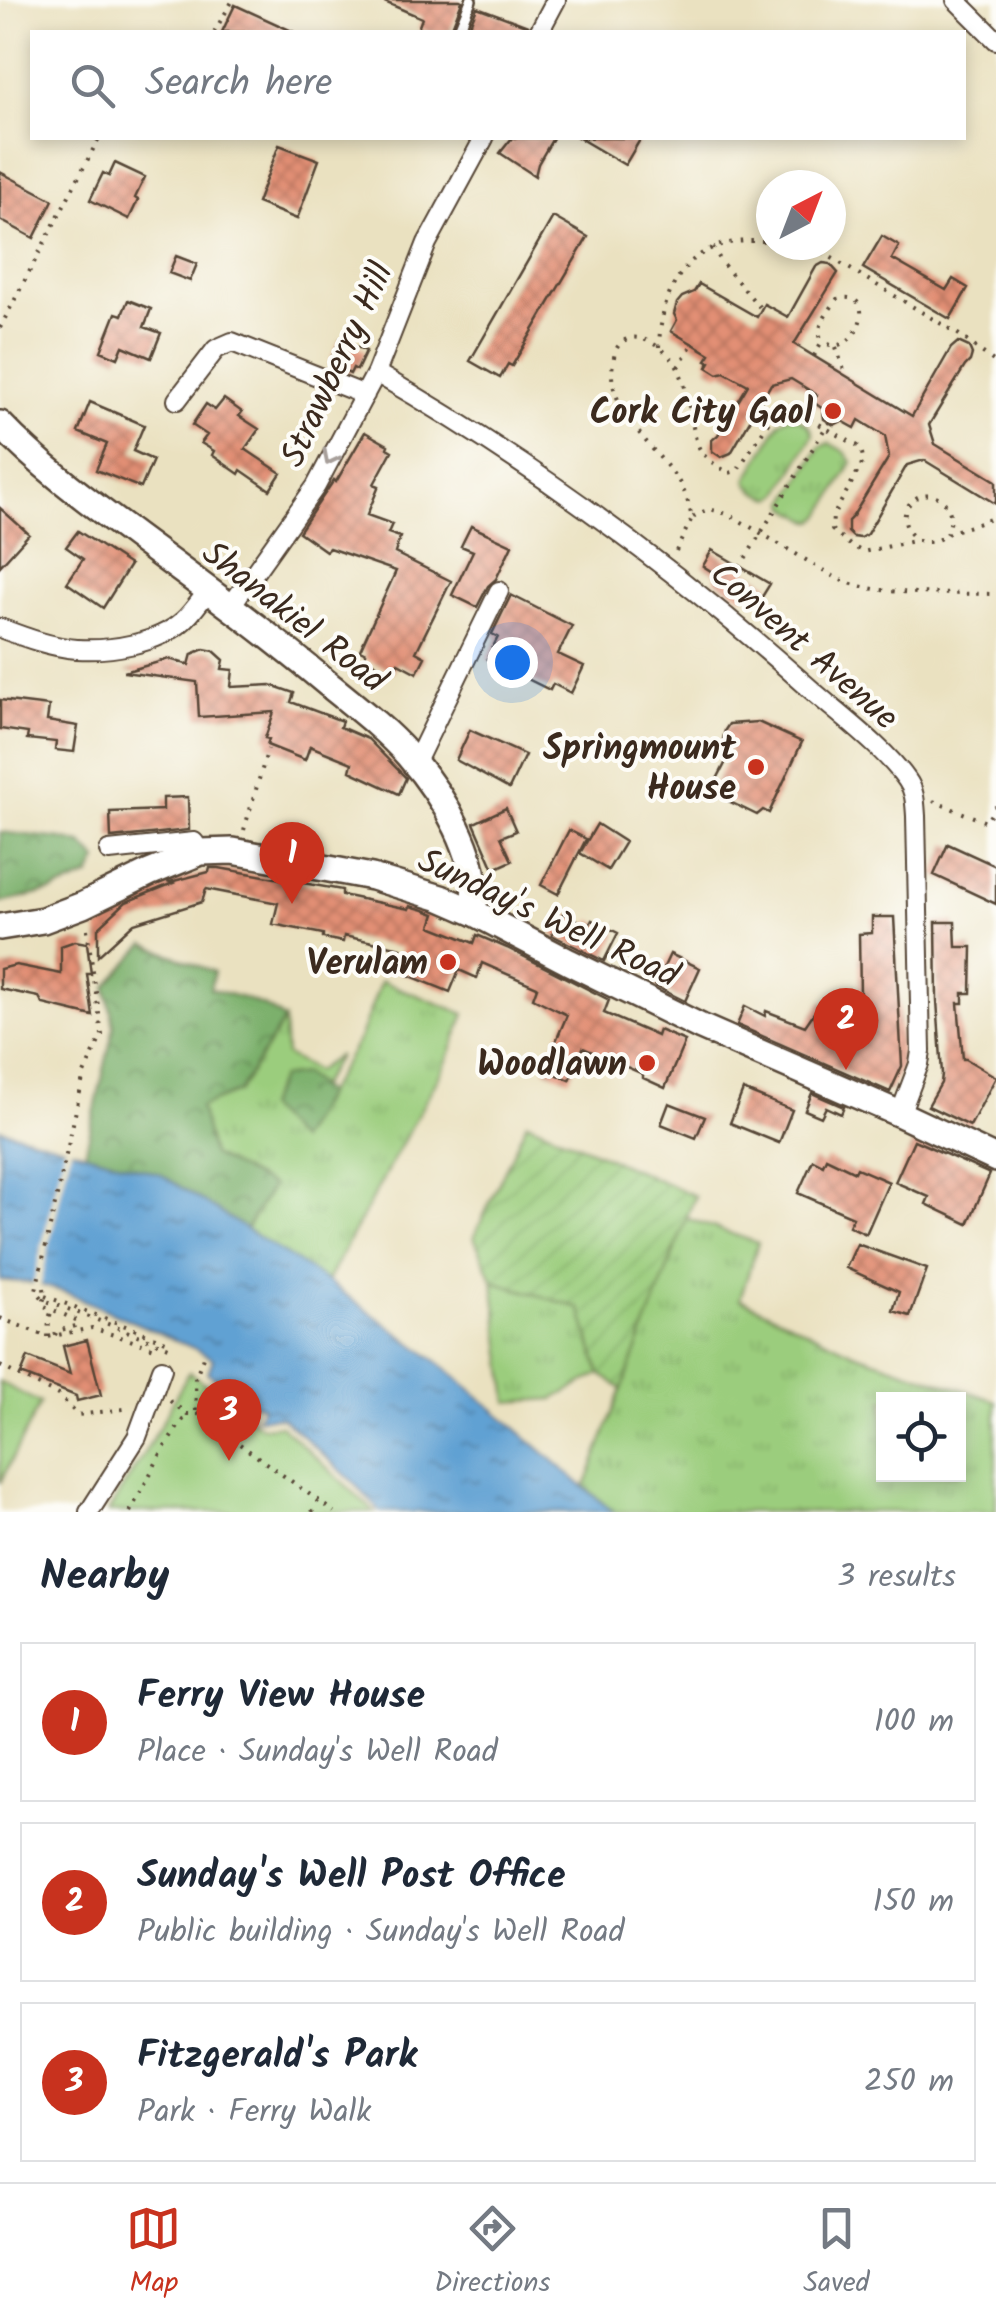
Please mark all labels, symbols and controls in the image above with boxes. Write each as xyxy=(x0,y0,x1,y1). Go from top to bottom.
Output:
search box xyxy=(30,30,966,140)
text: Search here xyxy=(145,55,332,115)
icon: search xyxy=(65,58,120,113)
north arrow xyxy=(756,170,846,260)
street label: Strawberry Hill xyxy=(267,254,411,477)
place label: Cork City Gaol xyxy=(590,386,814,442)
marker: Cork City Gaol xyxy=(822,400,844,422)
one-way arrow xyxy=(323,448,342,466)
street label: Shanakiel Road xyxy=(188,528,399,710)
street label: Convent Avenue xyxy=(696,549,910,746)
your location xyxy=(487,637,538,688)
place label: Springmount House xyxy=(543,722,737,818)
marker: Springmount House xyxy=(745,756,767,778)
pin: 1 xyxy=(260,822,324,904)
street label: Sunday's Well Road xyxy=(408,835,689,1006)
place label: Verulam xyxy=(307,937,428,993)
marker: Verulam xyxy=(437,951,459,973)
pin: 2 xyxy=(814,988,878,1070)
place label: Woodlawn xyxy=(477,1038,627,1094)
marker: Woodlawn xyxy=(636,1052,658,1074)
pin: 3 xyxy=(196,1378,262,1461)
map controls xyxy=(876,1392,966,1482)
button: locate xyxy=(876,1392,966,1482)
text: Nearby xyxy=(40,1544,169,1611)
text: 3 results xyxy=(837,1552,956,1603)
text: Ferry View House xyxy=(137,1667,425,1727)
text: 1 xyxy=(70,1697,79,1748)
text: 100 m xyxy=(874,1697,954,1748)
text: Place · Sunday's Well Road xyxy=(137,1727,498,1778)
text: Sunday's Well Post Office xyxy=(137,1847,566,1907)
text: 2 xyxy=(65,1877,84,1928)
text: 150 m xyxy=(872,1877,954,1928)
text: Public building · Sunday's Well Road xyxy=(137,1907,624,1958)
text: Fitzgerald's Park xyxy=(137,2027,417,2087)
text: 3 xyxy=(66,2057,83,2108)
text: 250 m xyxy=(864,2057,954,2108)
text: Park · Ferry Walk xyxy=(137,2087,371,2138)
tab: Map xyxy=(126,2201,181,2306)
tab: Directions xyxy=(434,2201,550,2306)
tab: Saved xyxy=(803,2201,870,2306)

